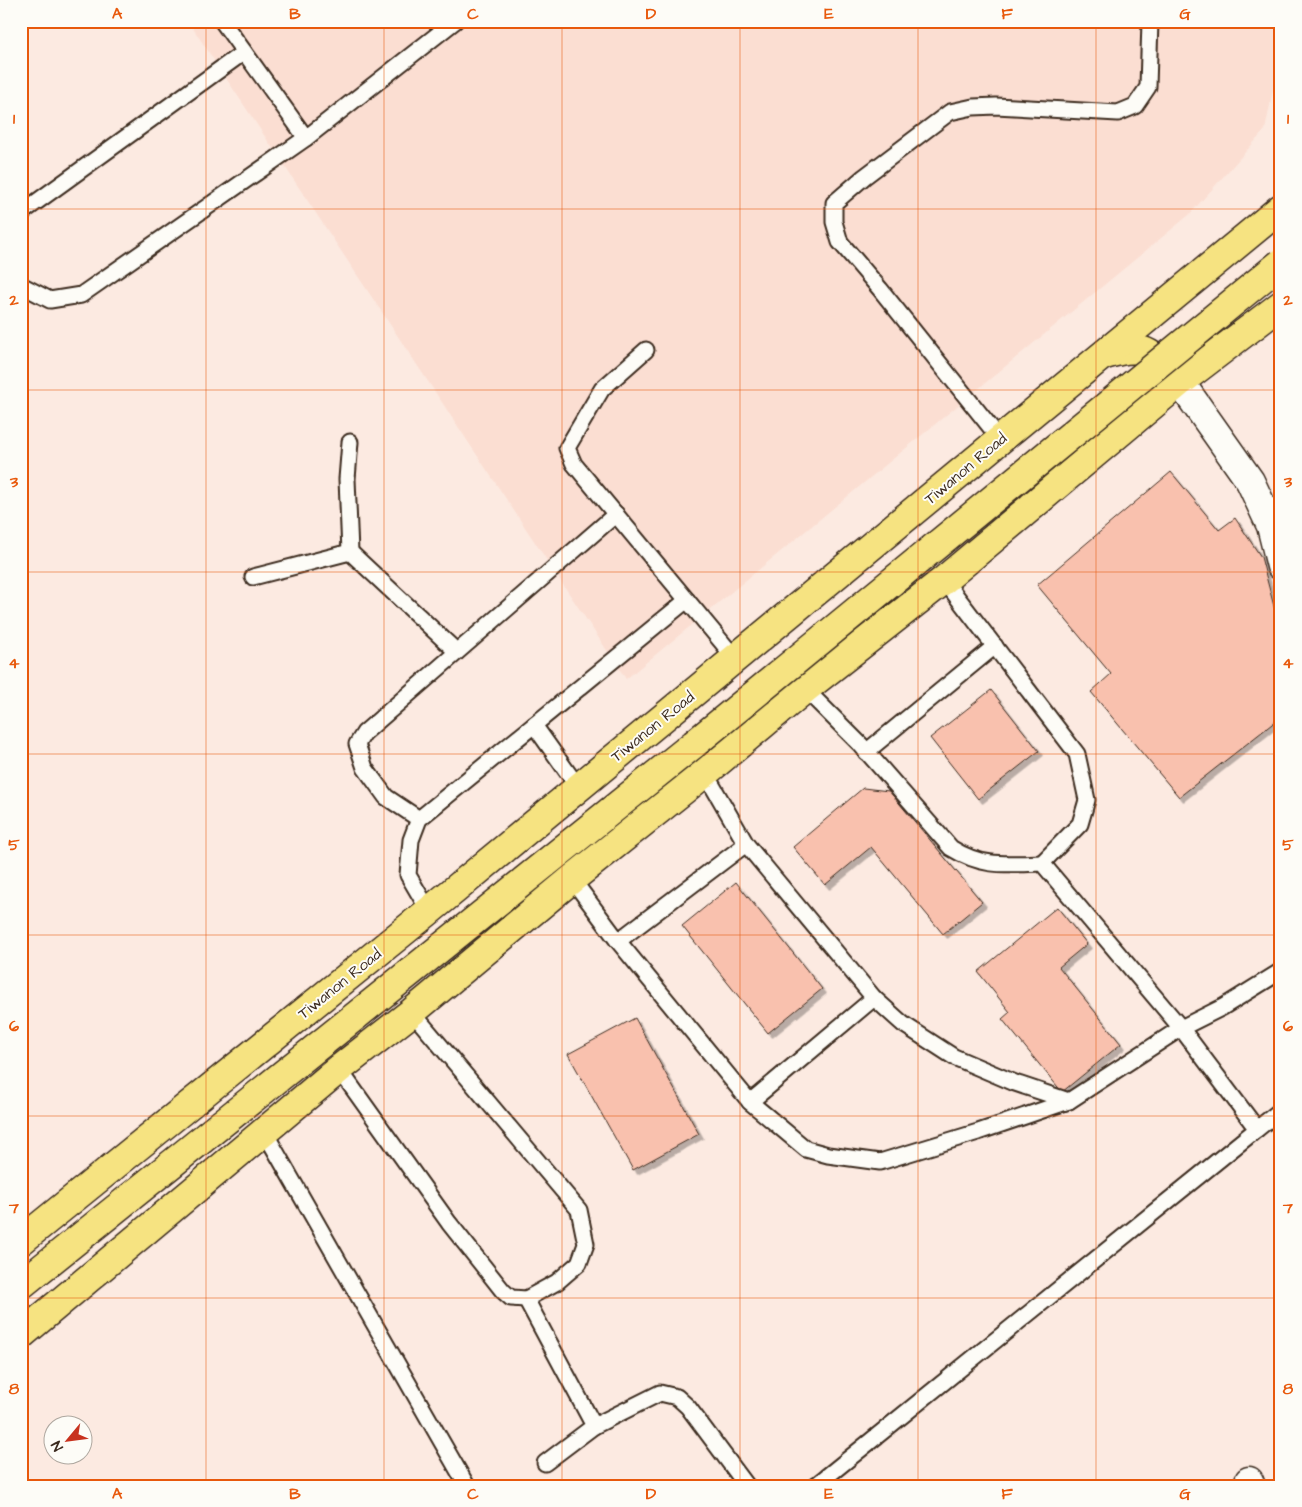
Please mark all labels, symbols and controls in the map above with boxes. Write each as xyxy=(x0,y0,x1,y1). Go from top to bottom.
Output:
text: A xyxy=(112,3,123,25)
text: B xyxy=(289,3,301,25)
text: C xyxy=(467,3,479,25)
text: D xyxy=(646,3,657,25)
text: E xyxy=(824,3,834,25)
text: F xyxy=(1001,3,1013,25)
text: G xyxy=(1179,3,1191,25)
text: 1 xyxy=(13,108,16,130)
text: 1 xyxy=(1287,108,1290,130)
text: 2 xyxy=(8,289,19,311)
text: 2 xyxy=(1282,289,1293,311)
street label: Tiwanon Road xyxy=(920,428,1012,510)
text: 3 xyxy=(9,471,19,493)
text: 3 xyxy=(1283,471,1293,493)
text: 4 xyxy=(9,652,20,674)
text: 4 xyxy=(1283,652,1294,674)
street label: Tiwanon Road xyxy=(606,686,699,767)
text: 5 xyxy=(8,834,20,856)
text: 5 xyxy=(1282,834,1294,856)
street label: Tiwanon Road xyxy=(293,943,386,1024)
text: 6 xyxy=(9,1015,19,1037)
text: 6 xyxy=(1283,1015,1293,1037)
text: 7 xyxy=(8,1197,19,1219)
text: 7 xyxy=(1282,1197,1293,1219)
text: 8 xyxy=(9,1378,20,1400)
text: 8 xyxy=(1283,1378,1294,1400)
north arrow xyxy=(42,1414,92,1464)
text: N xyxy=(47,1437,68,1455)
text: A xyxy=(112,1483,123,1505)
text: B xyxy=(289,1483,301,1505)
text: C xyxy=(467,1483,479,1505)
text: D xyxy=(646,1483,657,1505)
text: E xyxy=(824,1483,834,1505)
text: F xyxy=(1001,1483,1013,1505)
text: G xyxy=(1179,1483,1191,1505)

